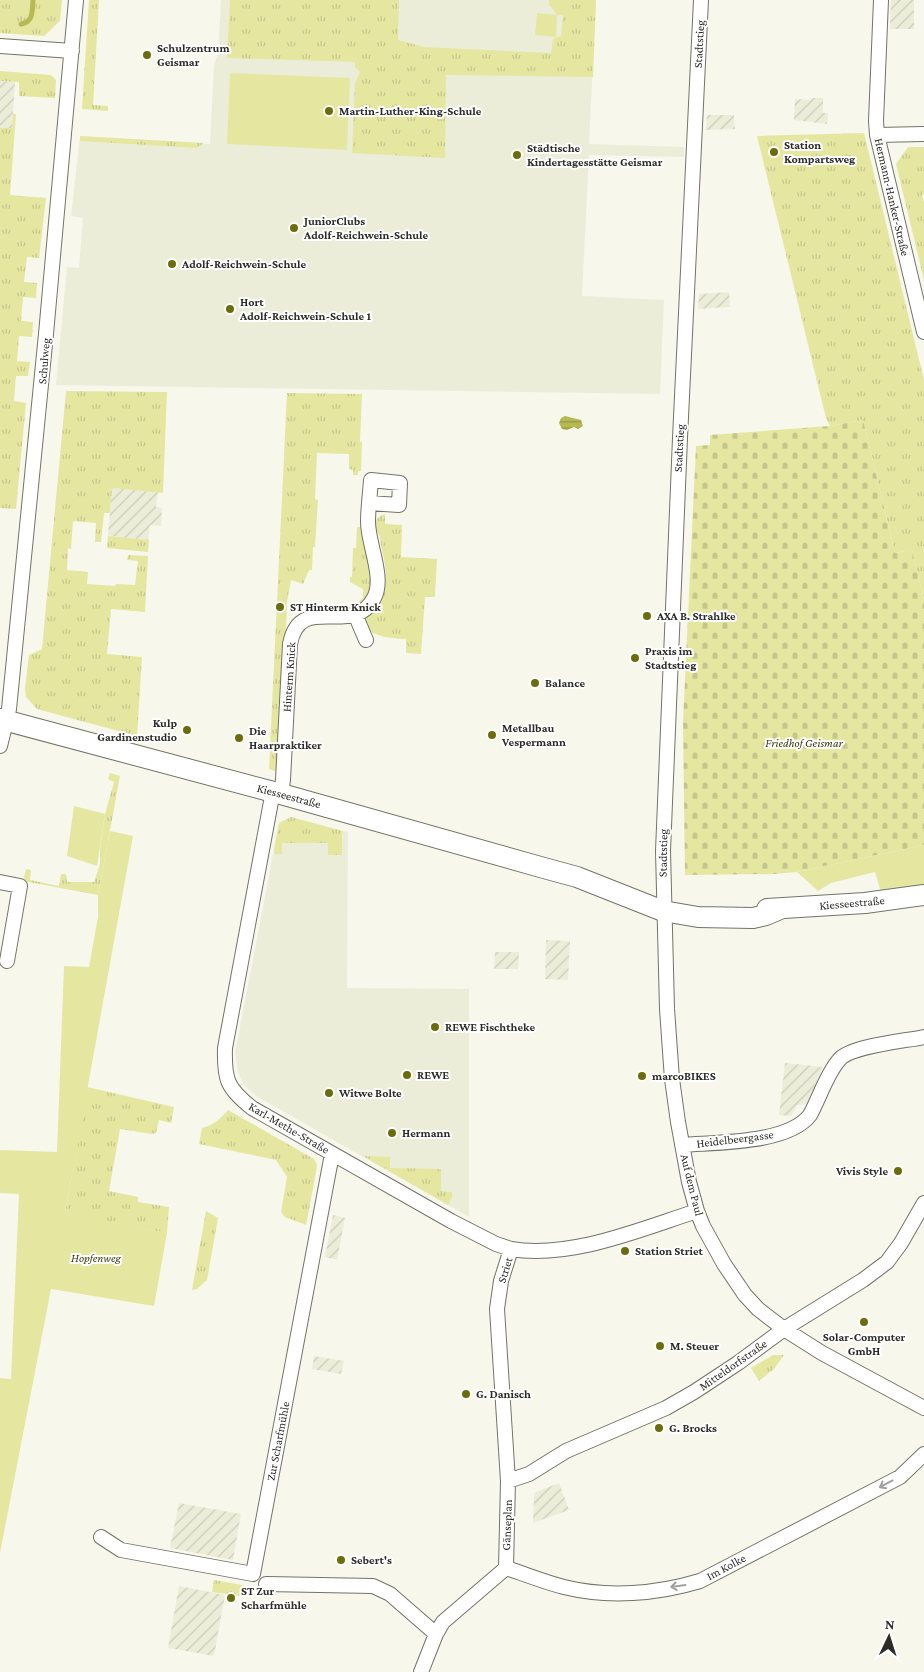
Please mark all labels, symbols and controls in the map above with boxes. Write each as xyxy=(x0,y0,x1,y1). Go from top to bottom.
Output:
street label: Stadtstieg xyxy=(691,19,707,68)
place label: Schulzentrum Geismar xyxy=(157,41,230,69)
marker: Schulzentrum Geismar xyxy=(141,49,153,61)
place label: Martin-Luther-King-Schule xyxy=(339,104,482,118)
marker: Martin-Luther-King-Schule xyxy=(323,105,335,117)
street label: Hermann-Hanker-Straße xyxy=(872,137,912,257)
place label: Station Kompartsweg xyxy=(784,138,855,166)
place label: Städtische Kindertagesstätte Geismar xyxy=(527,141,663,169)
marker: Station Kompartsweg xyxy=(768,146,780,158)
marker: Städtische Kindertagesstätte Geismar xyxy=(511,149,523,161)
place label: JuniorClubs Adolf-Reichwein-Schule xyxy=(302,214,429,242)
marker: JuniorClubs Adolf-Reichwein-Schule xyxy=(288,222,300,234)
place label: Adolf-Reichwein-Schule xyxy=(181,257,307,271)
marker: Adolf-Reichwein-Schule xyxy=(166,258,178,270)
place label: Hort Adolf-Reichwein-Schule 1 xyxy=(239,295,371,323)
marker: Hort Adolf-Reichwein-Schule 1 xyxy=(224,303,236,315)
street label: Schulweg xyxy=(35,337,53,385)
street label: Stadtstieg xyxy=(671,423,687,472)
place label: ST Hinterm Knick xyxy=(290,600,381,614)
marker: ST Hinterm Knick xyxy=(274,601,286,613)
place label: AXA B. Strahlke xyxy=(656,609,736,623)
marker: AXA B. Strahlke xyxy=(641,610,653,622)
street label: Hinterm Knick xyxy=(280,641,298,712)
place label: Praxis im Stadtstieg xyxy=(645,644,696,672)
marker: Praxis im Stadtstieg xyxy=(629,652,641,664)
place label: Balance xyxy=(545,676,585,690)
marker: Balance xyxy=(529,677,541,689)
place label: Kulp Gardinenstudio xyxy=(97,716,177,744)
place label: Metallbau Vespermann xyxy=(501,721,566,749)
marker: Kulp Gardinenstudio xyxy=(181,724,193,736)
place label: Die Haarpraktiker xyxy=(249,724,322,752)
marker: Metallbau Vespermann xyxy=(486,729,498,741)
marker: Die Haarpraktiker xyxy=(233,732,245,744)
park label: Friedhof Geismar xyxy=(765,736,844,750)
street label: Kiesseestraße xyxy=(256,781,322,811)
street label: Stadtstieg xyxy=(656,829,670,877)
street label: Kiesseestraße xyxy=(819,893,885,913)
place label: REWE Fischtheke xyxy=(445,1020,535,1034)
marker: REWE Fischtheke xyxy=(429,1021,441,1033)
place label: REWE xyxy=(417,1068,449,1082)
marker: REWE xyxy=(401,1069,413,1081)
place label: marcoBIKES xyxy=(652,1069,716,1083)
marker: marcoBIKES xyxy=(636,1070,648,1082)
place label: Witwe Bolte xyxy=(338,1086,402,1100)
marker: Witwe Bolte xyxy=(323,1087,335,1099)
street label: Karl-Methe-Straße xyxy=(246,1099,332,1157)
place label: Hermann xyxy=(402,1126,451,1140)
marker: Hermann xyxy=(386,1127,398,1139)
street label: Heidelbeergasse xyxy=(696,1127,774,1151)
street label: Auf dem Paul xyxy=(678,1153,706,1217)
place label: Vivis Style xyxy=(835,1164,888,1178)
marker: Vivis Style xyxy=(892,1165,904,1177)
place label: Station Striet xyxy=(635,1244,704,1258)
marker: Station Striet xyxy=(619,1245,631,1257)
park label: Hopfenweg xyxy=(71,1251,122,1265)
street label: Striet xyxy=(494,1254,516,1285)
marker: Solar-Computer GmbH xyxy=(858,1316,870,1328)
place label: Solar-Computer GmbH xyxy=(823,1330,906,1358)
street label: Mitteldorfstraße xyxy=(696,1336,770,1394)
place label: M. Steuer xyxy=(670,1339,719,1353)
marker: M. Steuer xyxy=(654,1340,666,1352)
place label: G. Danisch xyxy=(476,1387,531,1401)
marker: G. Danisch xyxy=(460,1388,472,1400)
street label: Zur Scharfmühle xyxy=(263,1400,293,1482)
place label: G. Brocks xyxy=(669,1421,717,1435)
marker: G. Brocks xyxy=(653,1422,665,1434)
one-way arrow xyxy=(878,1479,893,1489)
street label: Gänseplan xyxy=(499,1499,515,1551)
street label: Im Kolke xyxy=(704,1551,748,1583)
place label: Sebert's xyxy=(351,1553,392,1567)
marker: Sebert's xyxy=(335,1554,347,1566)
one-way arrow xyxy=(670,1581,686,1591)
place label: ST Zur Scharfmühle xyxy=(241,1584,307,1612)
marker: ST Zur Scharfmühle xyxy=(225,1592,237,1604)
north arrow xyxy=(864,1612,914,1662)
text: N xyxy=(885,1616,896,1632)

